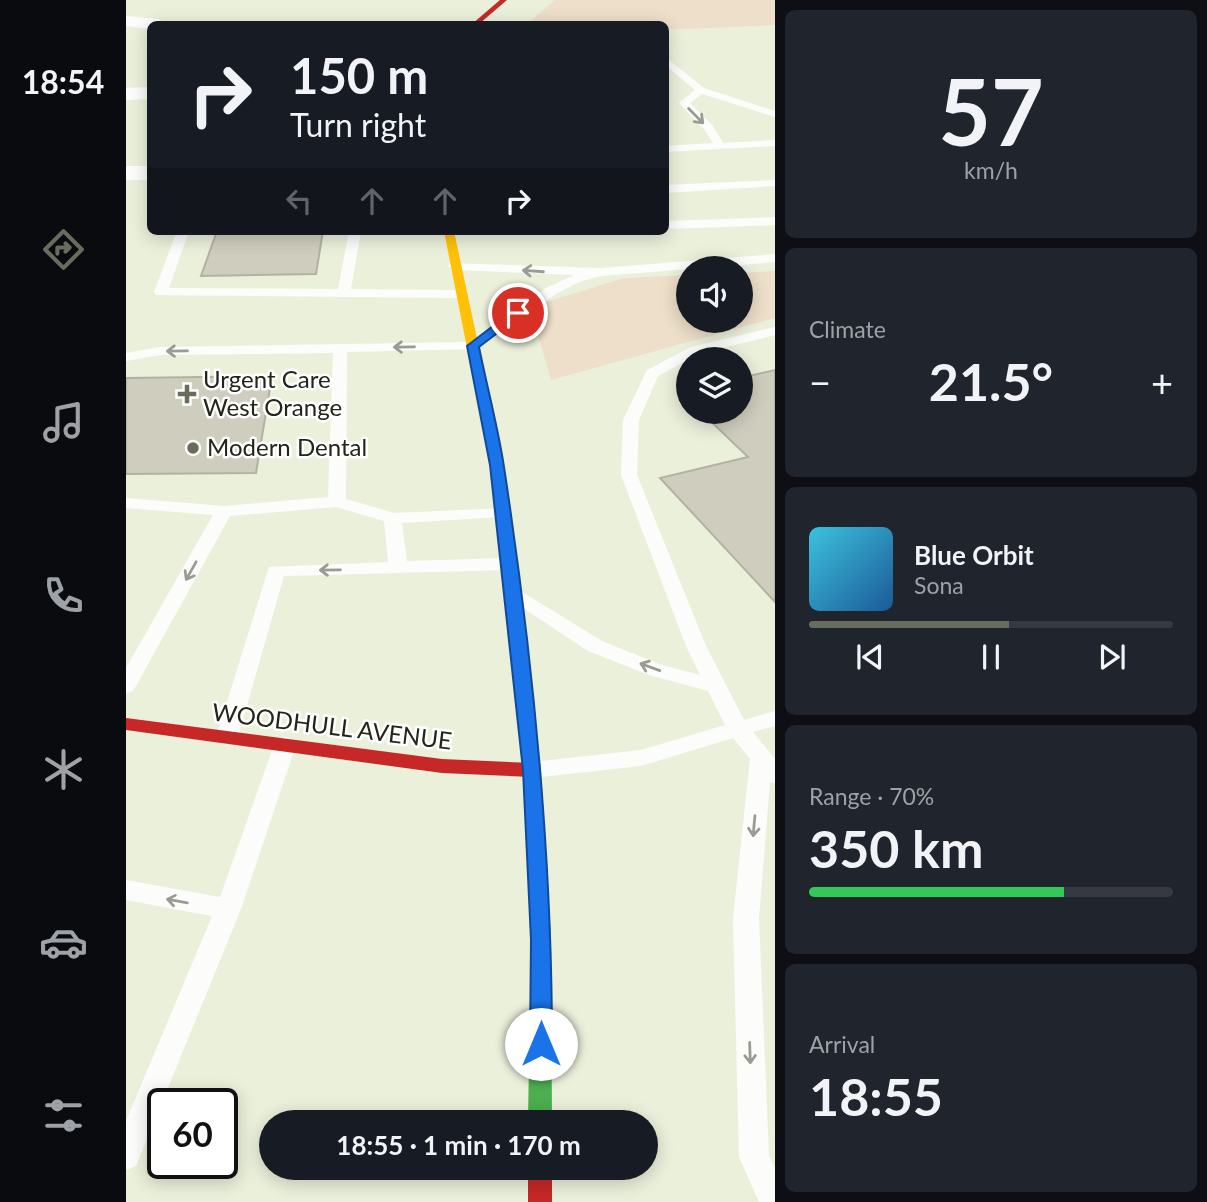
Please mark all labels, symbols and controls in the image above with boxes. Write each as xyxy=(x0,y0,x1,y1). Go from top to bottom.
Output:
text: 150 m xyxy=(290,46,428,104)
icon: right xyxy=(175,49,266,140)
text: 57 xyxy=(938,56,1044,165)
text: 18:54 xyxy=(22,62,104,101)
text: Turn right xyxy=(290,105,426,144)
one-way arrow xyxy=(688,107,705,124)
text: km/h xyxy=(964,156,1018,184)
icon: left xyxy=(280,182,318,220)
icon: ahead xyxy=(353,182,391,220)
icon: ahead xyxy=(426,182,464,220)
icon: right xyxy=(499,182,537,220)
icon: directions xyxy=(39,225,88,274)
map controls xyxy=(676,256,753,424)
button: sound xyxy=(676,256,753,333)
one-way arrow xyxy=(522,264,545,277)
pin xyxy=(488,283,548,343)
icon: arrive xyxy=(499,294,537,332)
text: Climate xyxy=(809,315,886,343)
one-way arrow xyxy=(393,340,416,354)
one-way arrow xyxy=(166,344,189,358)
button: layers xyxy=(676,347,753,424)
text: 21.5° xyxy=(929,350,1053,412)
text: − xyxy=(809,359,831,405)
text: + xyxy=(1151,359,1173,405)
place label: Urgent Care West Orange xyxy=(203,364,342,421)
marker: Urgent Care West Orange xyxy=(177,384,197,404)
icon: music xyxy=(39,398,88,447)
place label: Modern Dental xyxy=(207,432,367,461)
marker: Modern Dental xyxy=(185,440,201,456)
text: Blue Orbit xyxy=(914,539,1034,571)
one-way arrow xyxy=(184,560,198,580)
one-way arrow xyxy=(319,563,342,577)
icon: phone xyxy=(39,571,88,620)
text: Sona xyxy=(914,571,964,599)
icon: previous xyxy=(851,638,889,676)
icon: pause xyxy=(972,638,1010,676)
icon: next xyxy=(1093,638,1131,676)
one-way arrow xyxy=(640,660,662,673)
street label: WOODHULL AVENUE xyxy=(211,696,454,755)
icon: climate xyxy=(39,745,88,794)
text: Range · 70% xyxy=(809,782,934,810)
one-way arrow xyxy=(748,814,761,837)
text: 350 km xyxy=(809,817,983,879)
one-way arrow xyxy=(166,894,189,907)
icon: car xyxy=(39,918,88,967)
position arrow xyxy=(504,1007,578,1081)
text: Arrival xyxy=(809,1030,875,1058)
one-way arrow xyxy=(744,1041,757,1064)
text: 18:55 xyxy=(809,1065,943,1127)
speed limit sign: 60 xyxy=(147,1088,238,1179)
icon: filters xyxy=(39,1091,88,1140)
text: 18:55 · 1 min · 170 m xyxy=(336,1129,581,1161)

